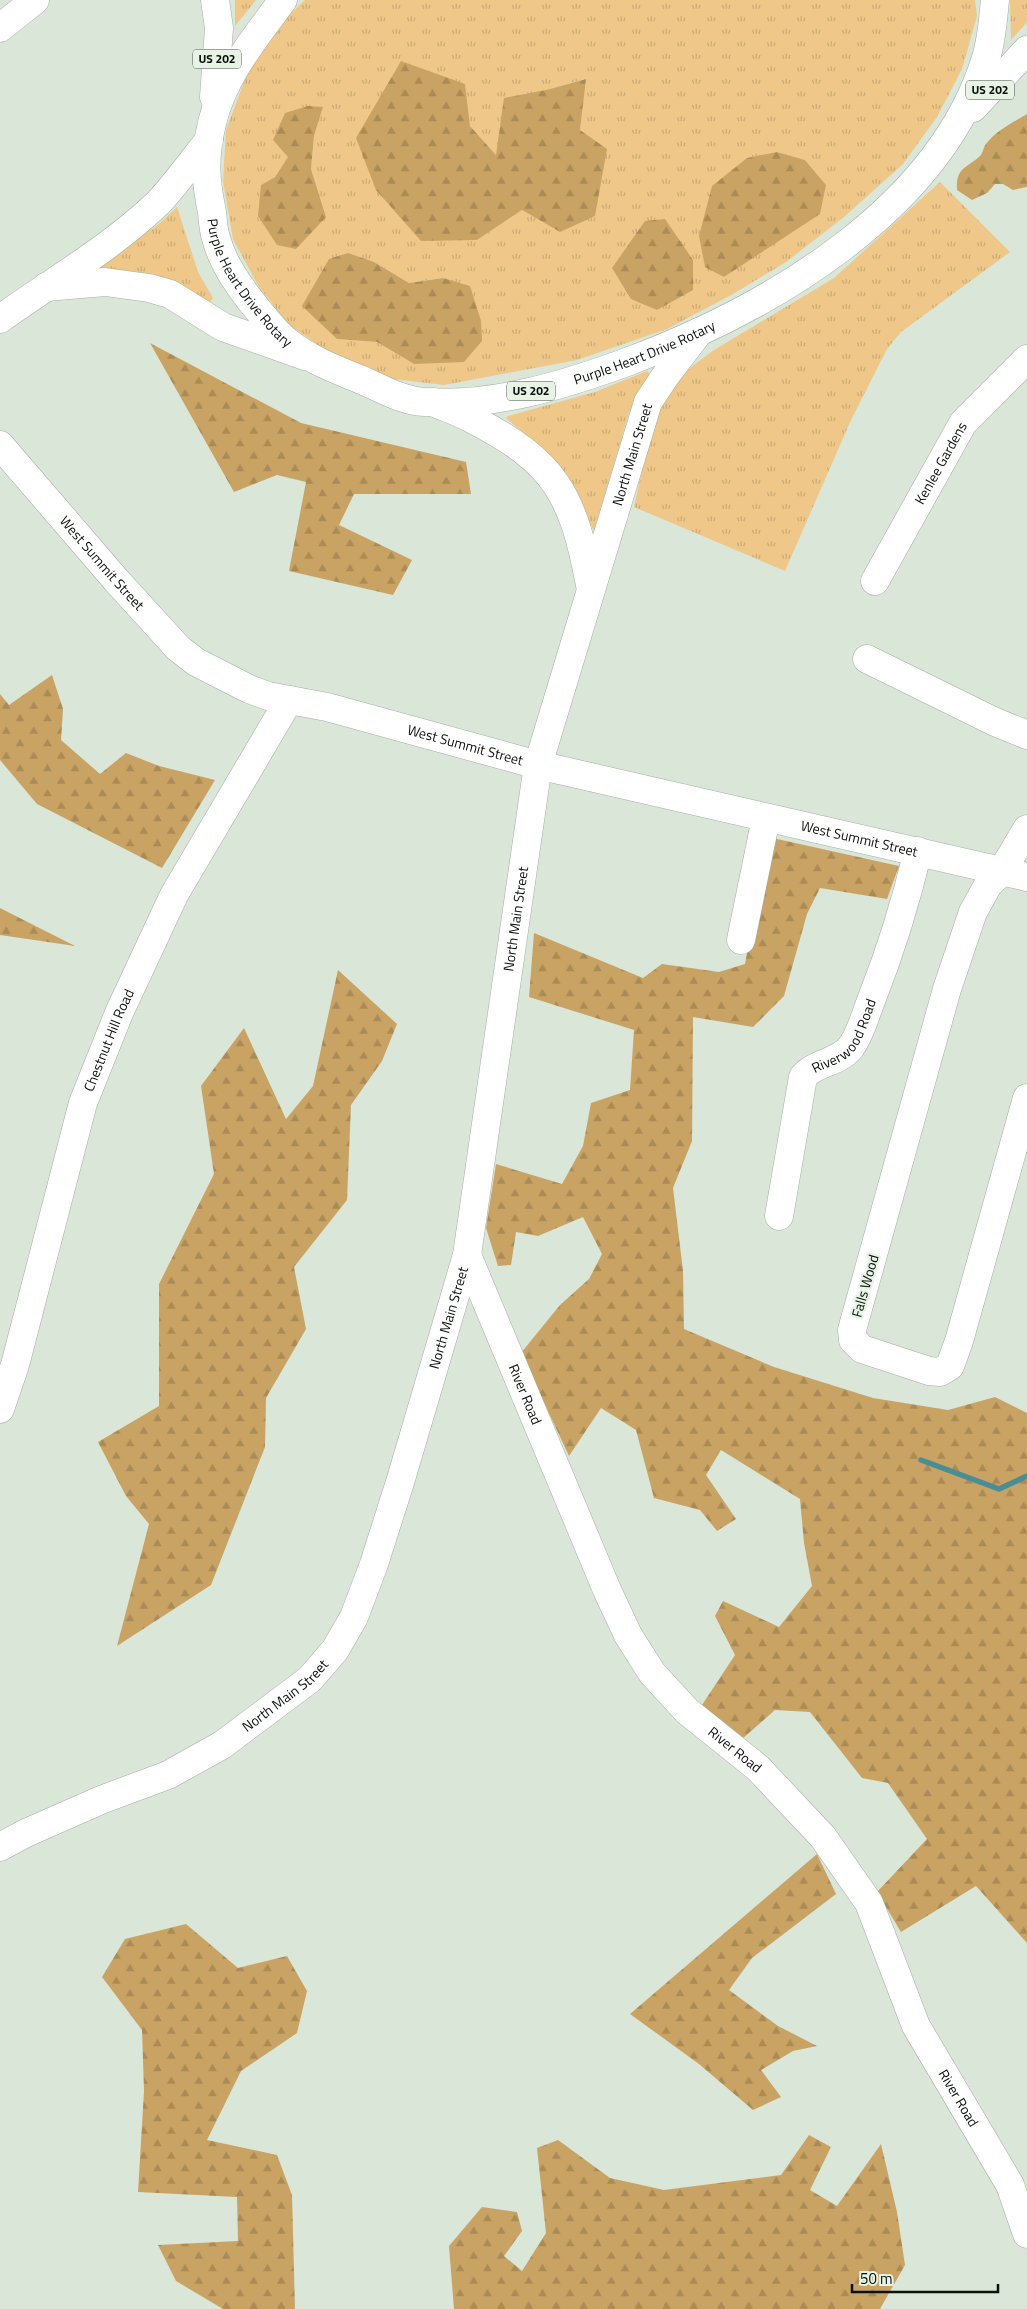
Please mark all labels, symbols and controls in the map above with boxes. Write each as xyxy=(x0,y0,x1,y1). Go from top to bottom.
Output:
road number: US 202 xyxy=(193,50,241,68)
road number: US 202 xyxy=(966,80,1014,100)
street label: Purple Heart Drive Rotary xyxy=(203,218,297,352)
street label: Purple Heart Drive Rotary xyxy=(571,315,719,390)
road number: US 202 xyxy=(507,382,555,401)
street label: North Main Street xyxy=(606,401,657,508)
street label: Kenlee Gardens xyxy=(909,418,972,508)
street label: West Summit Street xyxy=(55,511,150,615)
street label: West Summit Street xyxy=(405,719,526,771)
street label: West Summit Street xyxy=(799,815,920,862)
street label: North Main Street xyxy=(497,865,533,973)
street label: Chestnut Hill Road xyxy=(78,985,139,1094)
street label: Riverwood Road xyxy=(808,995,881,1078)
street label: Falls Wood xyxy=(846,1252,883,1320)
street label: North Main Street xyxy=(423,1264,473,1371)
street label: River Road xyxy=(504,1361,548,1428)
street label: North Main Street xyxy=(237,1654,333,1737)
street label: River Road xyxy=(704,1721,767,1777)
street label: River Road xyxy=(934,2065,984,2131)
scale bar xyxy=(852,2262,998,2294)
text: 50 m xyxy=(860,2267,893,2290)

